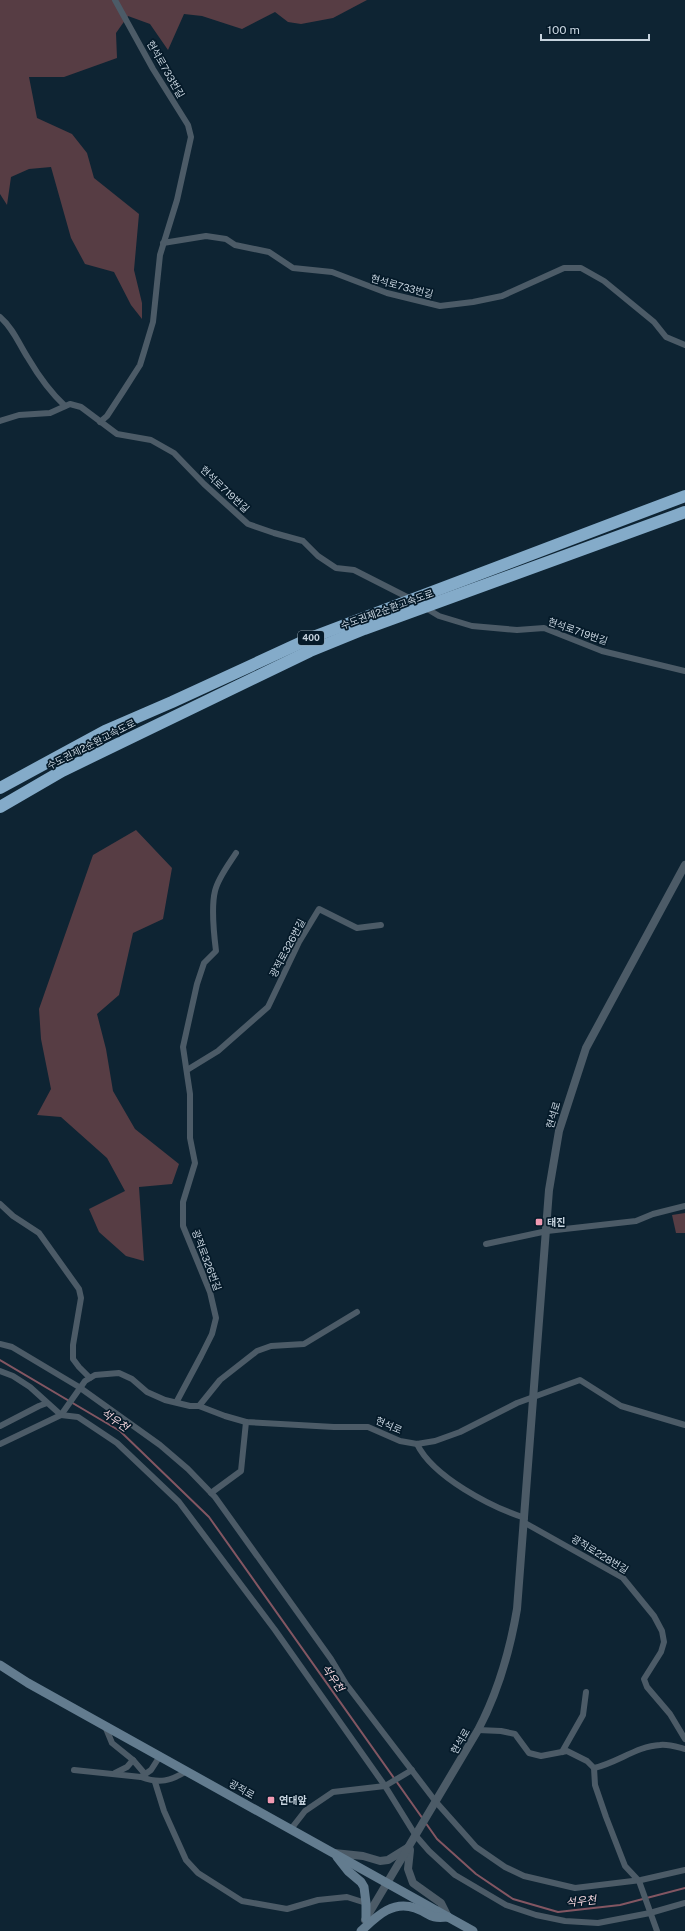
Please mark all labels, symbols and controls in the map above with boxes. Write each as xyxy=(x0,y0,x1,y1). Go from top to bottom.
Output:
scale bar xyxy=(541,16,649,42)
text: 100 m xyxy=(547,23,580,37)
street label: 현석로733번길 xyxy=(145,38,187,100)
street label: 현석로733번길 xyxy=(369,272,435,300)
street label: 현석로719번길 xyxy=(198,463,252,515)
street label: 수도권제2순환고속도로 xyxy=(339,587,435,631)
street label: 현석로719번길 xyxy=(546,615,610,647)
road number: 400 xyxy=(298,631,324,645)
street label: 수도권제2순환고속도로 xyxy=(45,716,137,772)
street label: 광적로326번길 xyxy=(267,917,307,979)
street label: 현석로 xyxy=(543,1100,563,1130)
place label: 태진 xyxy=(547,1216,565,1228)
marker: 태진 xyxy=(534,1217,544,1227)
street label: 광적로326번길 xyxy=(190,1228,224,1292)
water label: 석우천 xyxy=(99,1407,132,1435)
street label: 현석로 xyxy=(374,1414,404,1436)
street label: 광적로228번길 xyxy=(569,1532,631,1576)
water label: 석우천 xyxy=(319,1662,348,1695)
street label: 현석로 xyxy=(448,1726,472,1756)
street label: 광적로 xyxy=(227,1777,257,1801)
place label: 연대앞 xyxy=(279,1794,307,1806)
marker: 연대앞 xyxy=(266,1795,276,1805)
water label: 석우천 xyxy=(565,1893,599,1909)

